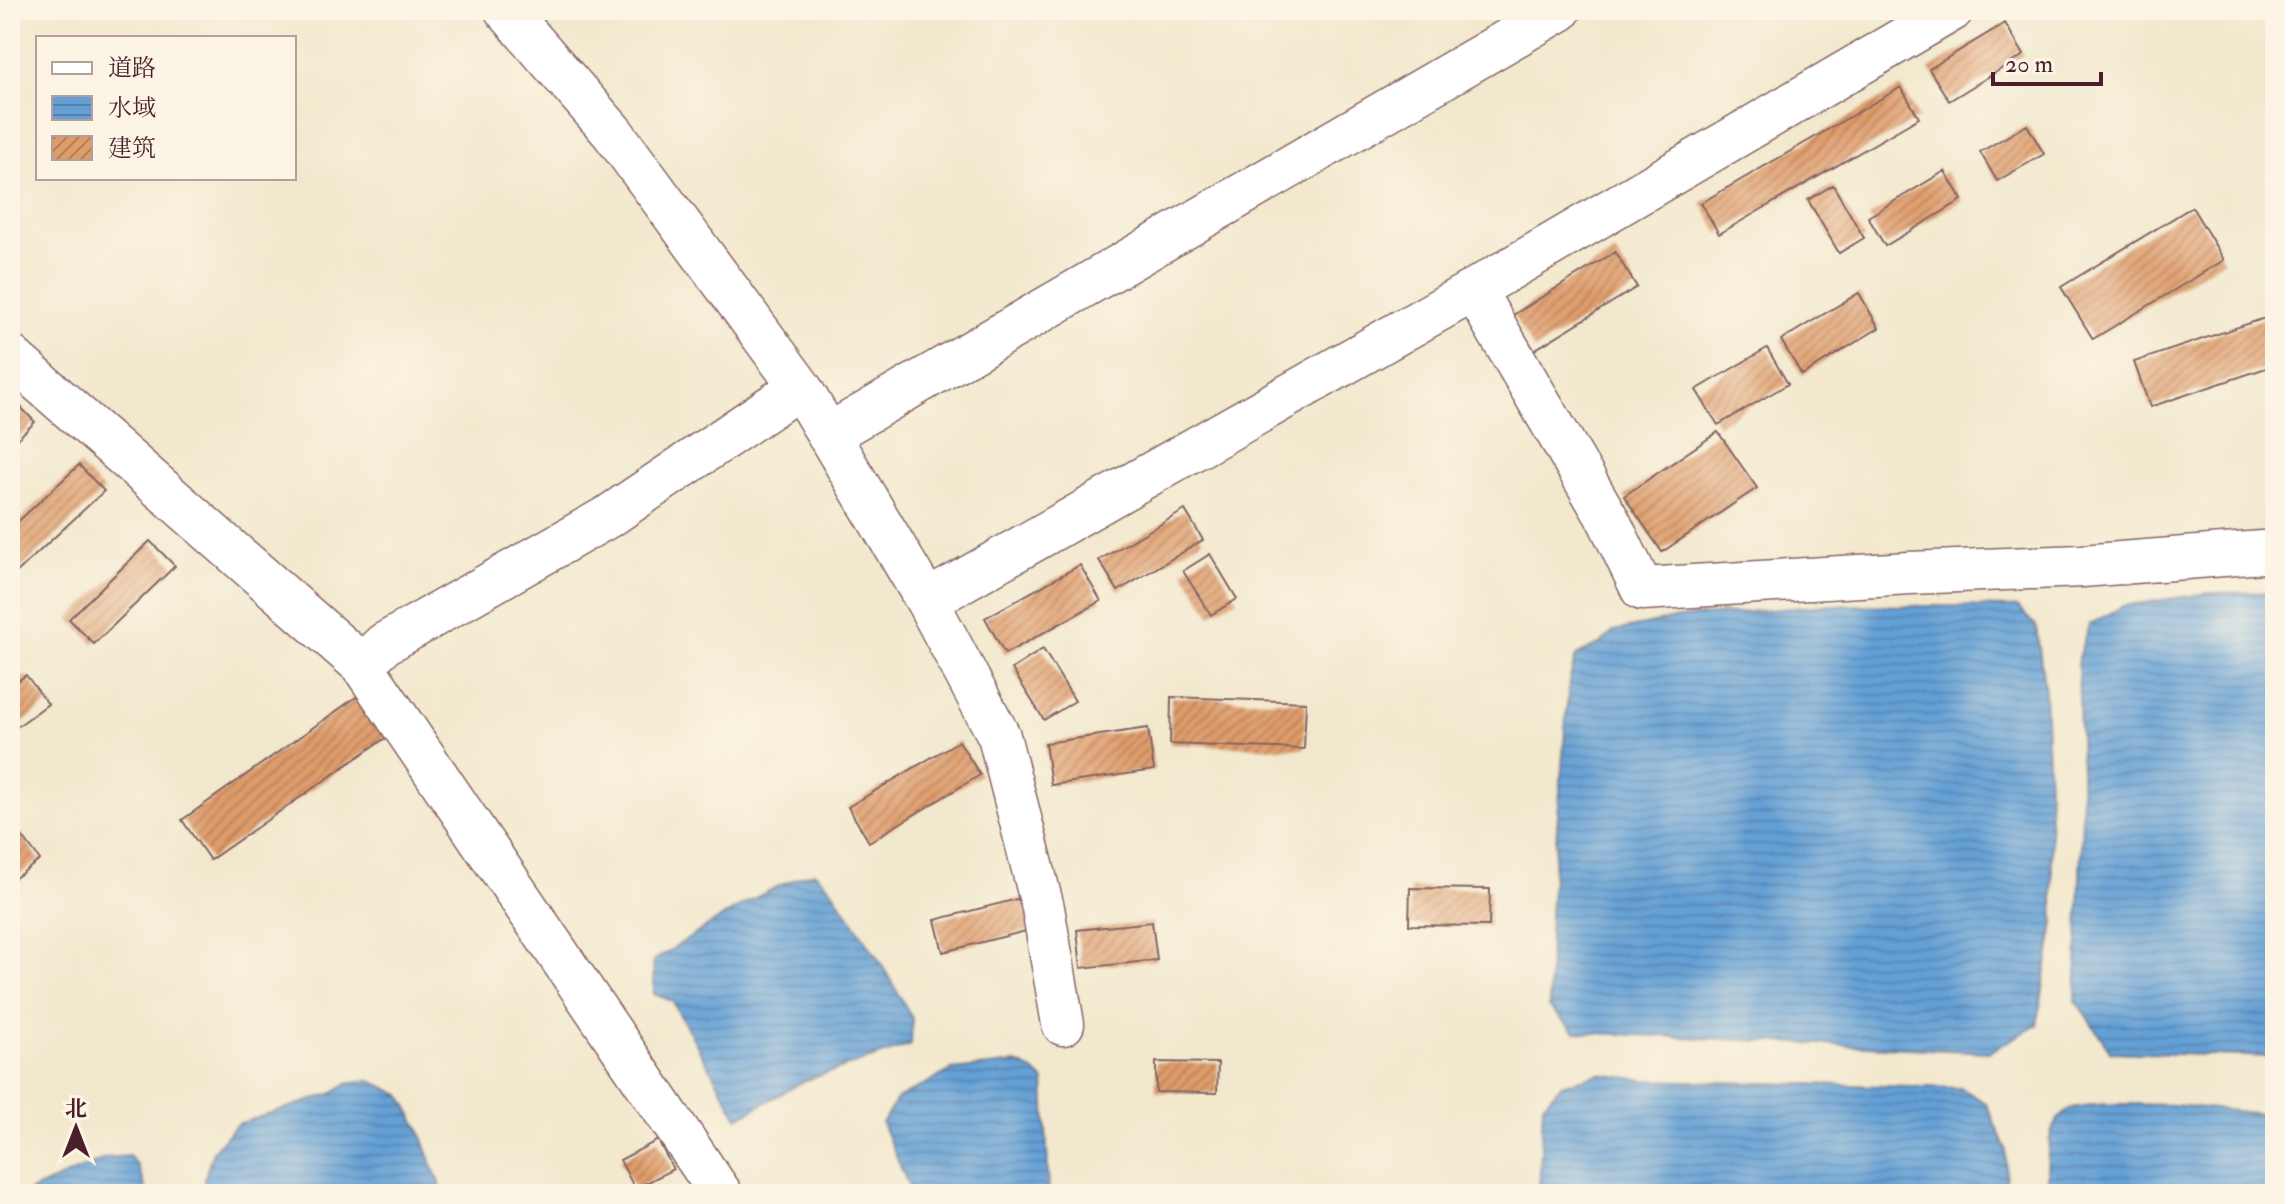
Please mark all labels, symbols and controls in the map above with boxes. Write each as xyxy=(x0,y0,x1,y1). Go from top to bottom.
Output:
legend xyxy=(36,36,296,180)
scale bar xyxy=(1993,36,2101,86)
text: 20 m xyxy=(2005,49,2054,80)
text: 道路 xyxy=(108,53,156,84)
text: 水域 xyxy=(108,93,156,124)
text: 建筑 xyxy=(108,133,156,164)
north arrow xyxy=(36,1088,116,1168)
text: 北 xyxy=(65,1095,87,1123)

